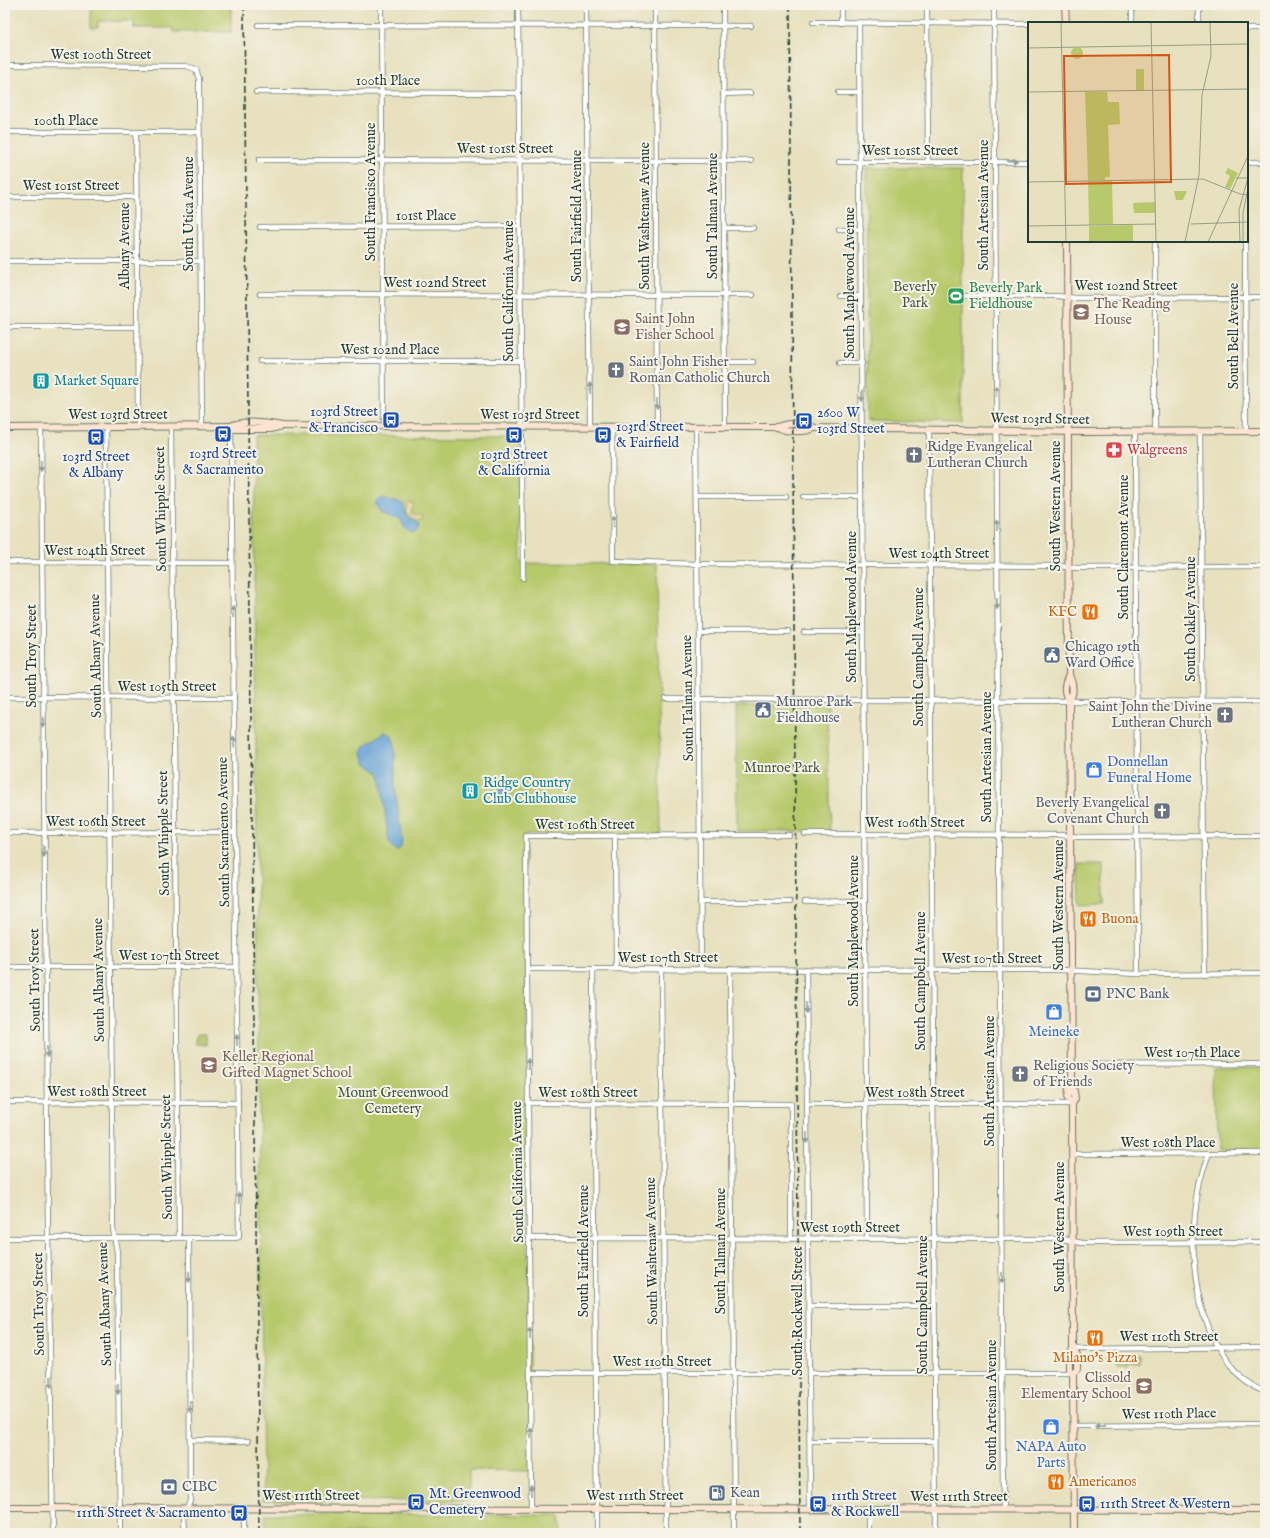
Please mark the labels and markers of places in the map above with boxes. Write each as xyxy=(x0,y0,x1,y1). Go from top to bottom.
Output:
place label: Beverly Park Fieldhouse xyxy=(969,279,1043,313)
sports icon: Beverly Park Fieldhouse xyxy=(946,286,966,306)
place label: The Reading House xyxy=(1094,295,1171,329)
school or university icon: The Reading House xyxy=(1071,302,1091,322)
place label: Saint John Fisher School xyxy=(635,310,714,344)
school or university icon: Saint John Fisher School xyxy=(612,317,632,337)
place label: Saint John Fisher Roman Catholic Church xyxy=(629,353,771,387)
church icon: Saint John Fisher Roman Catholic Church xyxy=(606,360,626,380)
building icon: Market Square xyxy=(31,371,51,391)
place label: Market Square xyxy=(54,372,140,390)
place label: 103rd Street & Francisco xyxy=(309,403,378,437)
place label: 2600 W 103rd Street xyxy=(817,404,885,438)
bus stop icon: 103rd Street & Francisco xyxy=(381,410,401,430)
bus stop icon: 2600 W 103rd Street xyxy=(794,411,814,431)
place label: 103rd Street & Fairfield xyxy=(616,418,684,452)
bus stop icon: 103rd Street & Sacramento xyxy=(213,424,233,444)
bus stop icon: 103rd Street & California xyxy=(504,425,524,445)
bus stop icon: 103rd Street & Fairfield xyxy=(593,425,613,445)
bus stop icon: 103rd Street & Albany xyxy=(86,427,106,447)
place label: Ridge Evangelical Lutheran Church xyxy=(927,438,1033,472)
pharmacy icon: Walgreens xyxy=(1104,440,1124,460)
place label: Walgreens xyxy=(1127,441,1187,459)
place label: 103rd Street & Sacramento xyxy=(183,445,264,479)
church icon: Ridge Evangelical Lutheran Church xyxy=(904,445,924,465)
place label: 103rd Street & California xyxy=(478,446,551,480)
place label: 103rd Street & Albany xyxy=(62,448,130,482)
restaurant icon: KFC xyxy=(1080,602,1100,622)
place label: KFC xyxy=(1048,603,1077,621)
place label: Chicago 19th Ward Office xyxy=(1065,638,1140,672)
public building icon: Chicago 19th Ward Office xyxy=(1042,645,1062,665)
place label: Munroe Park Fieldhouse xyxy=(776,693,853,727)
place label: Saint John the Divine Lutheran Church xyxy=(1089,698,1213,732)
public building icon: Munroe Park Fieldhouse xyxy=(753,700,773,720)
church icon: Saint John the Divine Lutheran Church xyxy=(1215,705,1235,725)
place label: Donnellan Funeral Home xyxy=(1107,753,1192,787)
shop icon: Donnellan Funeral Home xyxy=(1084,760,1104,780)
place label: Ridge Country Club Clubhouse xyxy=(483,774,577,808)
building icon: Ridge Country Club Clubhouse xyxy=(460,781,480,801)
place label: Beverly Evangelical Covenant Church xyxy=(1035,794,1150,828)
church icon: Beverly Evangelical Covenant Church xyxy=(1152,801,1172,821)
restaurant icon: Buona xyxy=(1078,909,1098,929)
place label: Buona xyxy=(1101,910,1139,928)
bank icon: PNC Bank xyxy=(1083,984,1103,1004)
place label: PNC Bank xyxy=(1106,985,1170,1003)
shop icon: Meineke xyxy=(1044,1002,1064,1022)
place label: Meineke xyxy=(1029,1023,1080,1041)
place label: Keller Regional Gifted Magnet School xyxy=(222,1048,352,1082)
school or university icon: Keller Regional Gifted Magnet School xyxy=(199,1055,219,1075)
place label: Religious Society of Friends xyxy=(1033,1057,1134,1091)
church icon: Religious Society of Friends xyxy=(1010,1064,1030,1084)
restaurant icon: Milano's Pizza xyxy=(1085,1328,1105,1348)
place label: Milano's Pizza xyxy=(1053,1349,1138,1367)
place label: Clissold Elementary School xyxy=(1021,1369,1132,1403)
school or university icon: Clissold Elementary School xyxy=(1134,1376,1154,1396)
shop icon: NAPA Auto Parts xyxy=(1041,1417,1061,1437)
place label: NAPA Auto Parts xyxy=(1016,1438,1087,1472)
restaurant icon: Americanos xyxy=(1046,1472,1066,1492)
place label: Americanos xyxy=(1068,1473,1137,1491)
bank icon: CIBC xyxy=(159,1477,179,1497)
place label: CIBC xyxy=(182,1478,217,1496)
fuel station icon: Kean xyxy=(707,1483,727,1503)
place label: Kean xyxy=(730,1484,761,1502)
place label: Mt. Greenwood Cemetery xyxy=(429,1485,522,1519)
place label: 111th Street & Rockwell xyxy=(831,1487,900,1521)
bus stop icon: Mt. Greenwood Cemetery xyxy=(406,1492,426,1512)
bus stop icon: 111th Street & Rockwell xyxy=(808,1494,828,1514)
bus stop icon: 111th Street & Western xyxy=(1077,1494,1097,1514)
place label: 111th Street & Western xyxy=(1100,1495,1231,1513)
bus stop icon: 111th Street & Sacramento xyxy=(229,1503,249,1523)
place label: 111th Street & Sacramento xyxy=(76,1504,226,1522)

